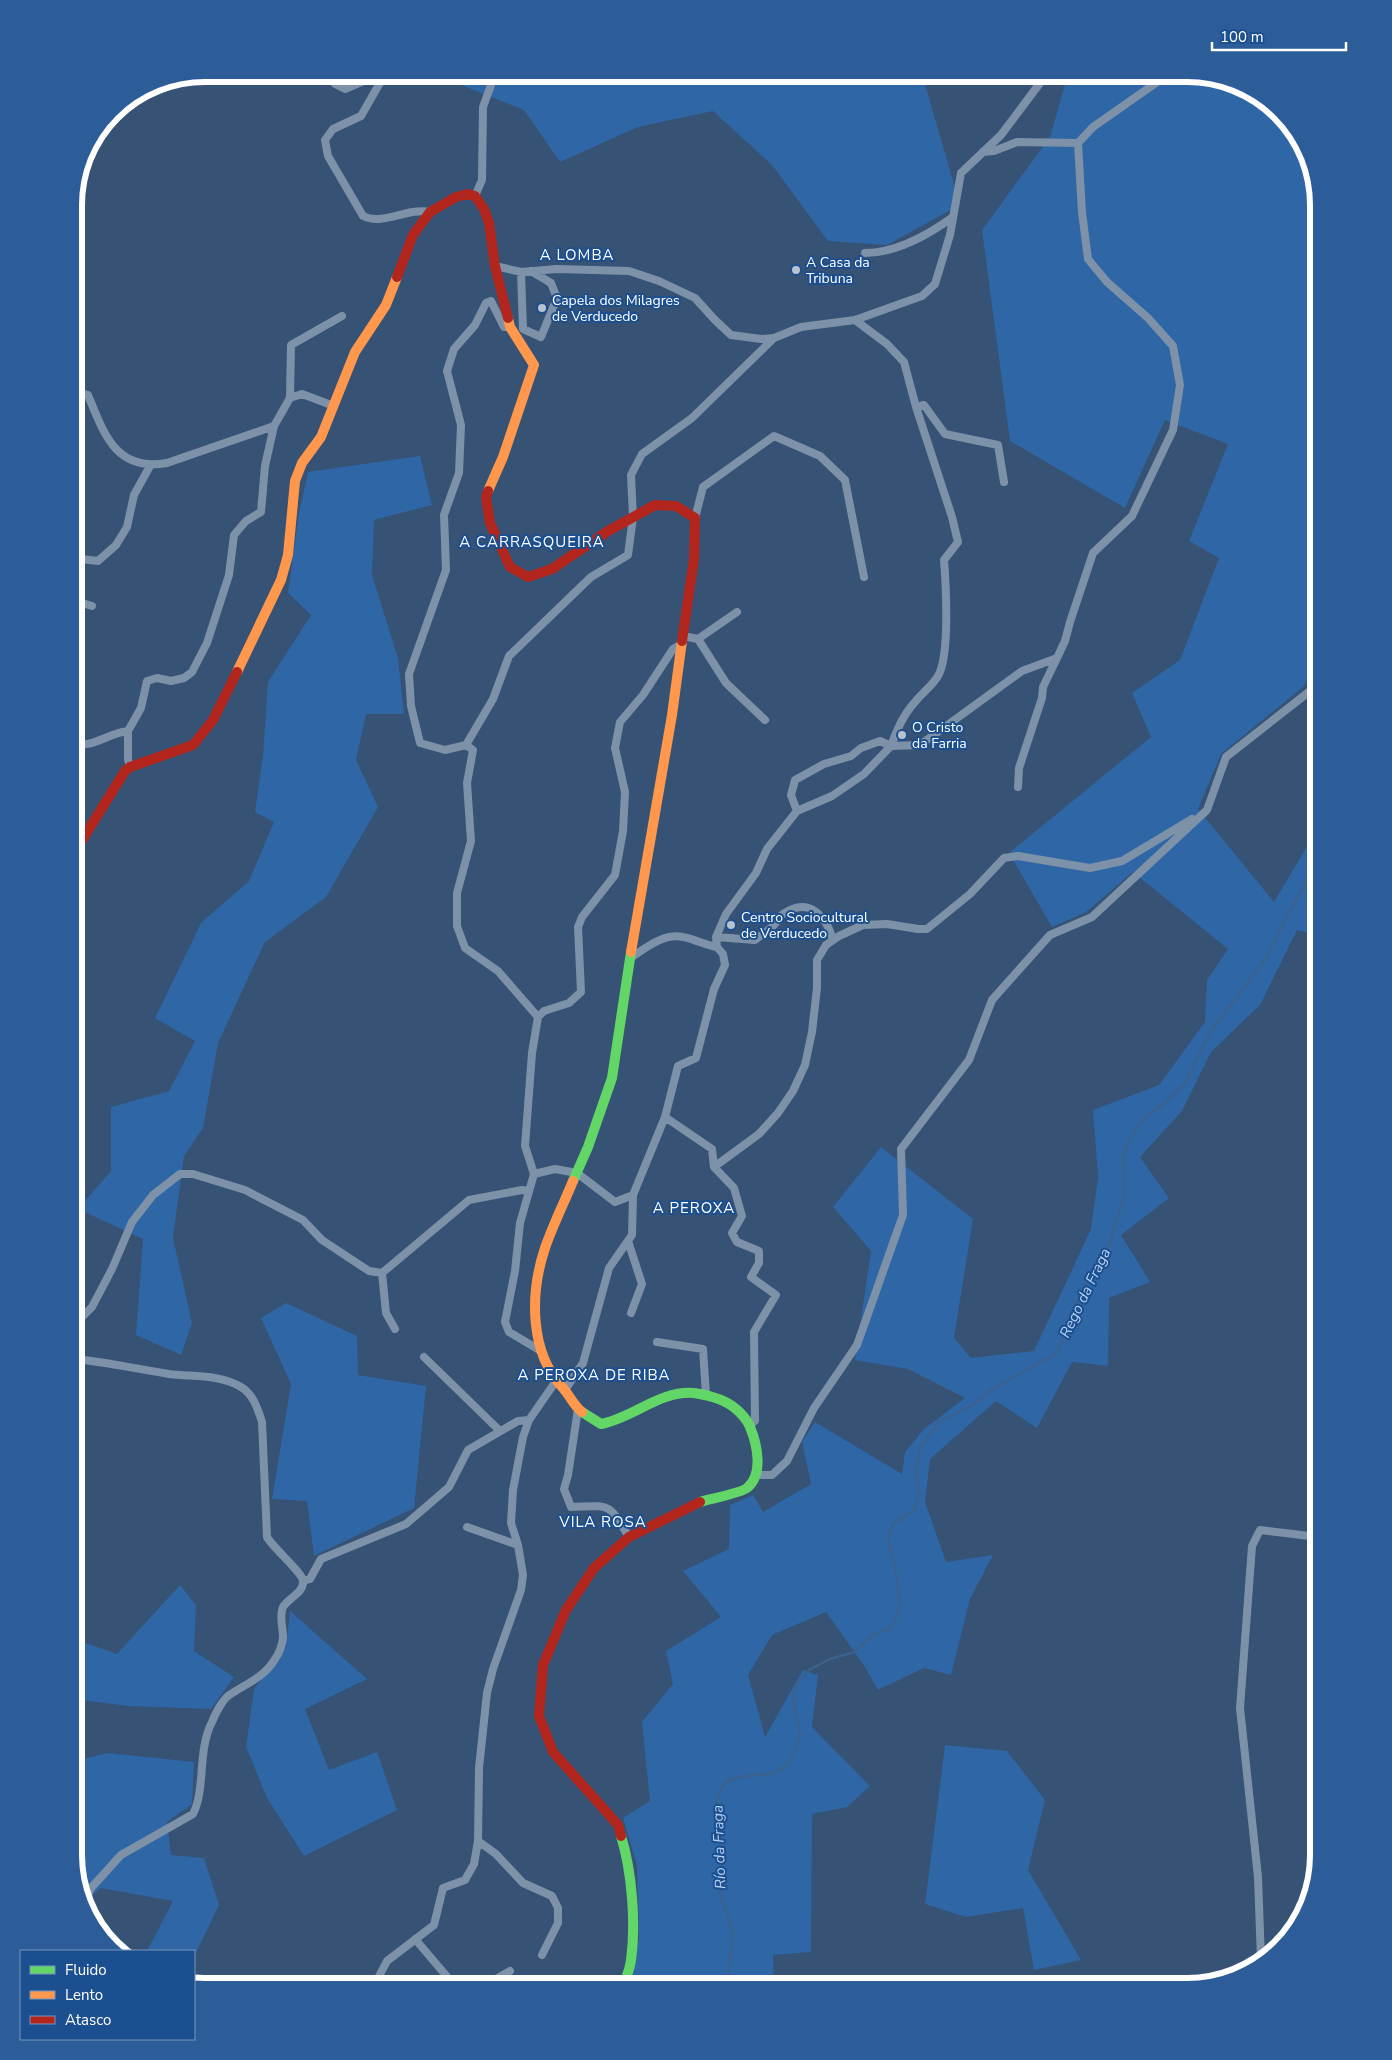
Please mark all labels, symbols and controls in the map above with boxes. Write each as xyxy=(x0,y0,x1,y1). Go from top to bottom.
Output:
scale bar xyxy=(1212,20,1346,52)
text: 100 m xyxy=(1220,27,1264,47)
district label: A LOMBA xyxy=(540,245,614,265)
place label: A Casa da Tribuna xyxy=(806,253,870,288)
marker: A Casa da Tribuna xyxy=(790,264,802,276)
place label: Capela dos Milagres de Verducedo xyxy=(552,291,680,326)
marker: Capela dos Milagres de Verducedo xyxy=(536,302,548,314)
district label: A CARRASQUEIRA xyxy=(459,532,605,552)
place label: O Cristo da Farria xyxy=(912,718,967,753)
marker: O Cristo da Farria xyxy=(896,729,908,741)
place label: Centro Sociocultural de Verducedo xyxy=(741,908,869,943)
marker: Centro Sociocultural de Verducedo xyxy=(725,919,737,931)
district label: A PEROXA xyxy=(653,1198,735,1218)
water label: Rego da Fraga xyxy=(1055,1245,1115,1341)
district label: A PEROXA DE RIBA xyxy=(518,1365,670,1385)
district label: VILA ROSA xyxy=(558,1512,647,1532)
water label: Río da Fraga xyxy=(708,1804,730,1889)
legend xyxy=(20,1950,195,2040)
text: Fluido xyxy=(65,1960,107,1980)
text: Lento xyxy=(65,1985,103,2005)
text: Atasco xyxy=(65,2010,111,2030)

